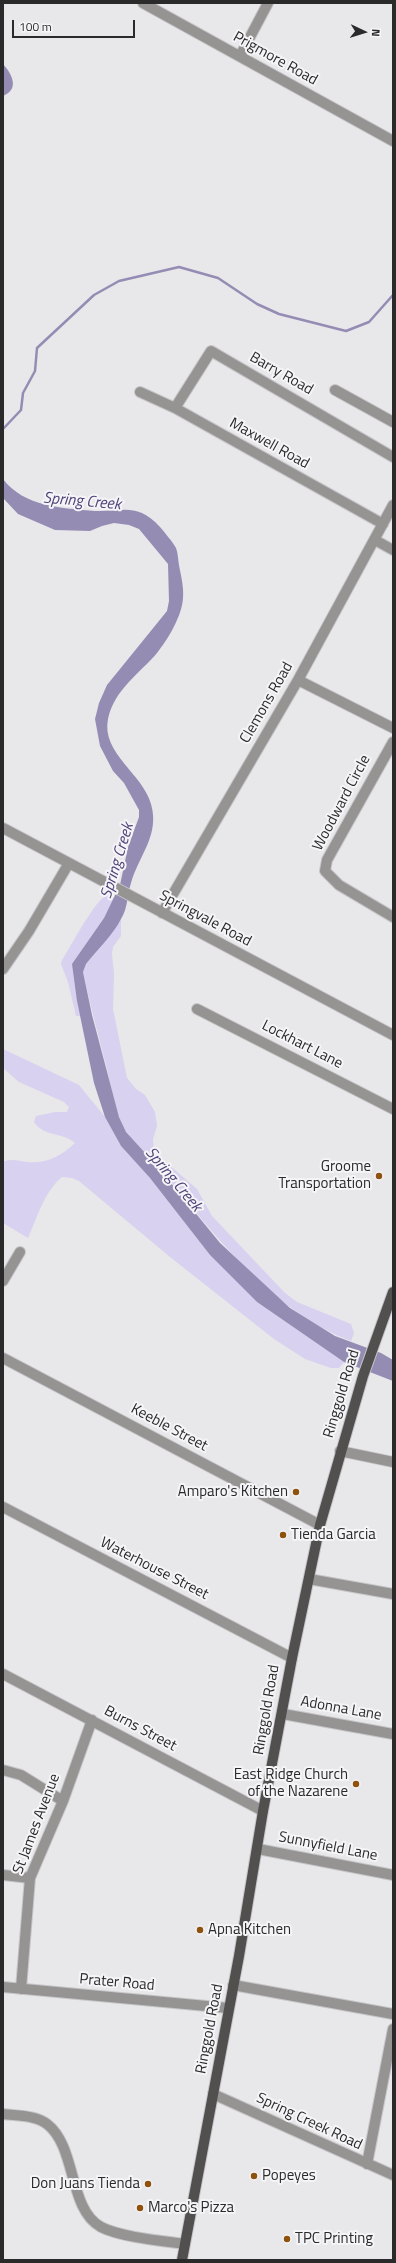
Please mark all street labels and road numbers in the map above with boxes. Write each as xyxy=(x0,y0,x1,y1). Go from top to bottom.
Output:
street label: Prigmore Road xyxy=(230,28,320,90)
street label: Barry Road xyxy=(246,349,316,399)
street label: Maxwell Road xyxy=(226,415,312,473)
street label: Clemons Road xyxy=(237,659,297,747)
street label: Woodward Circle xyxy=(309,752,375,854)
street label: Springvale Road xyxy=(156,887,254,951)
street label: Lockhart Lane xyxy=(259,1017,345,1073)
street label: Ringgold Road xyxy=(320,1348,364,1440)
street label: Keeble Street xyxy=(128,1400,210,1456)
street label: Waterhouse Street xyxy=(97,1534,211,1604)
street label: Ringgold Road xyxy=(250,1664,284,1756)
street label: Adonna Lane xyxy=(299,1693,383,1725)
street label: Burns Street xyxy=(101,1702,179,1756)
street label: St James Avenue xyxy=(10,1771,64,1877)
street label: Sunnyfield Lane xyxy=(277,1829,379,1865)
street label: Prater Road xyxy=(79,1971,155,1995)
street label: Ringgold Road xyxy=(192,1983,228,2075)
street label: Spring Creek Road xyxy=(253,2090,365,2154)

